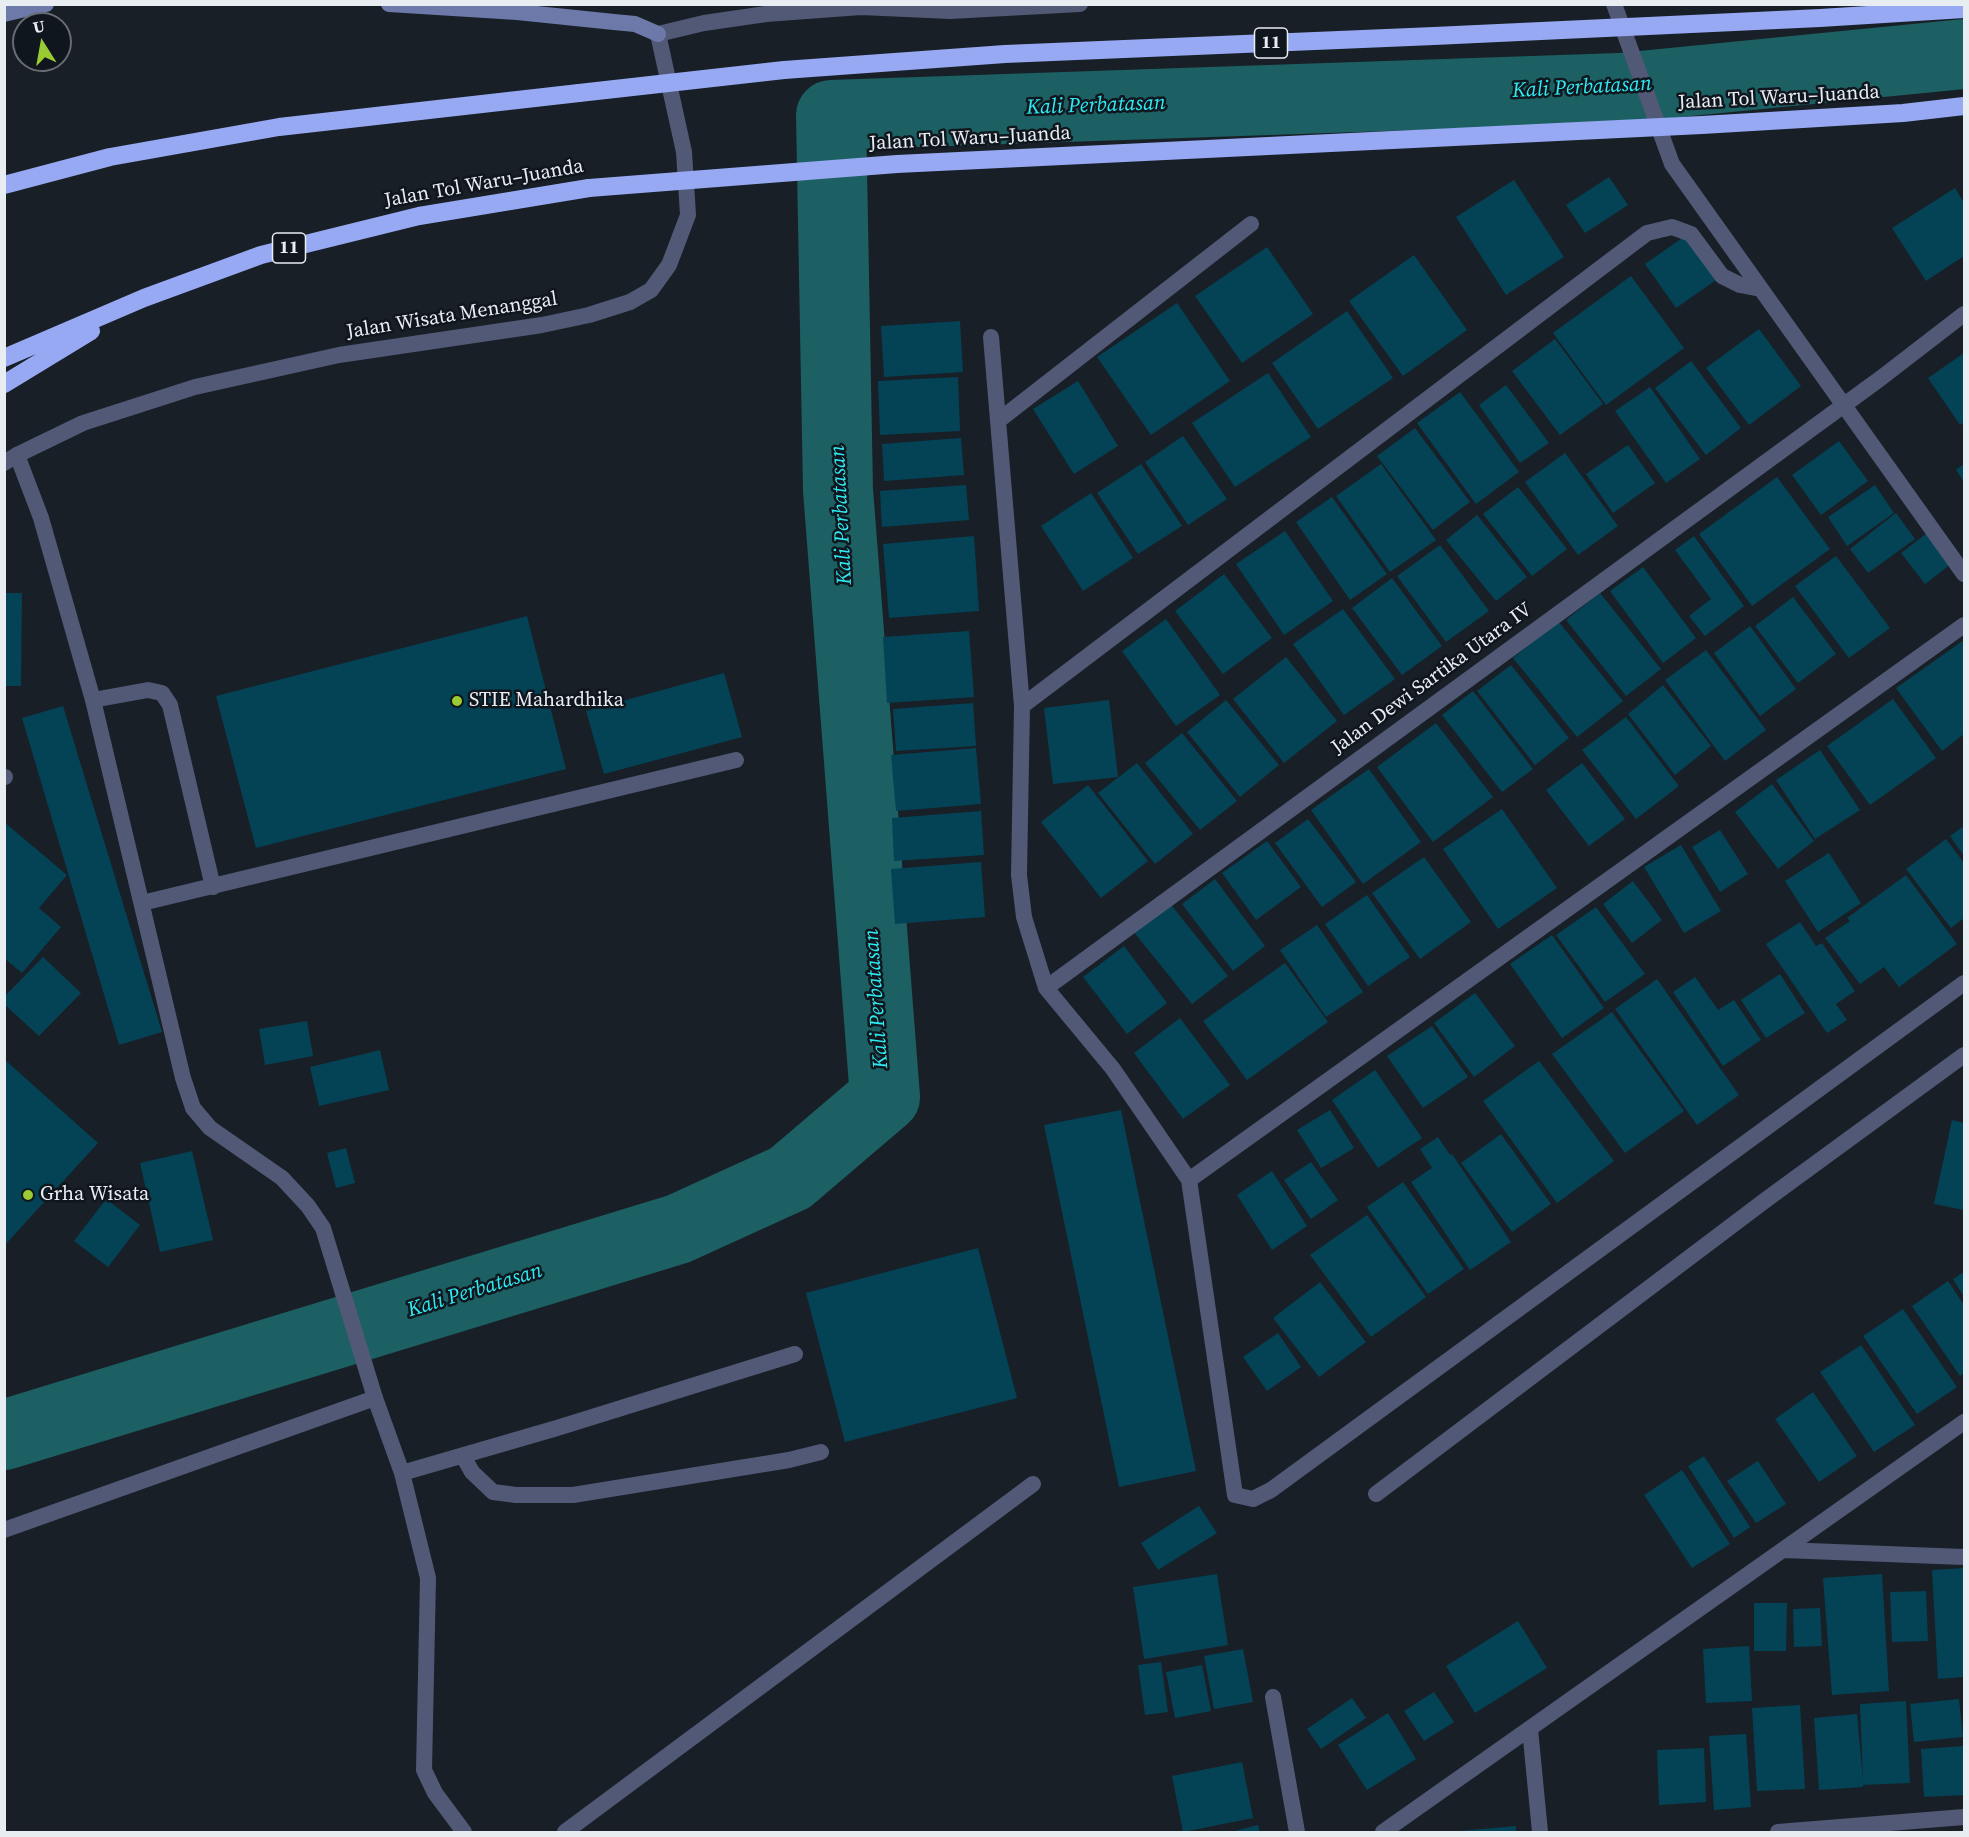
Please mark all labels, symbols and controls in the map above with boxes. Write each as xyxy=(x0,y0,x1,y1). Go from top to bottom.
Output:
north arrow xyxy=(12,12,72,72)
text: U xyxy=(31,14,47,38)
road number: 11 xyxy=(1254,28,1288,58)
water label: Kali Perbatasan xyxy=(1512,72,1652,104)
street label: Jalan Tol Waru–Juanda xyxy=(1678,81,1880,115)
water label: Kali Perbatasan xyxy=(1026,91,1166,121)
street label: Jalan Tol Waru–Juanda xyxy=(869,122,1071,156)
street label: Jalan Tol Waru–Juanda xyxy=(383,155,585,213)
road number: 11 xyxy=(272,233,306,263)
street label: Jalan Wisata Menanggal xyxy=(345,287,559,345)
water label: Kali Perbatasan xyxy=(826,445,858,585)
street label: Jalan Dewi Sartika Utara IV xyxy=(1327,598,1537,760)
place label: STIE Mahardhika xyxy=(469,689,624,713)
marker: STIE Mahardhika xyxy=(450,694,464,708)
water label: Kali Perbatasan xyxy=(860,929,894,1069)
place label: Grha Wisata xyxy=(40,1183,149,1207)
marker: Grha Wisata xyxy=(21,1188,35,1202)
water label: Kali Perbatasan xyxy=(405,1259,545,1323)

